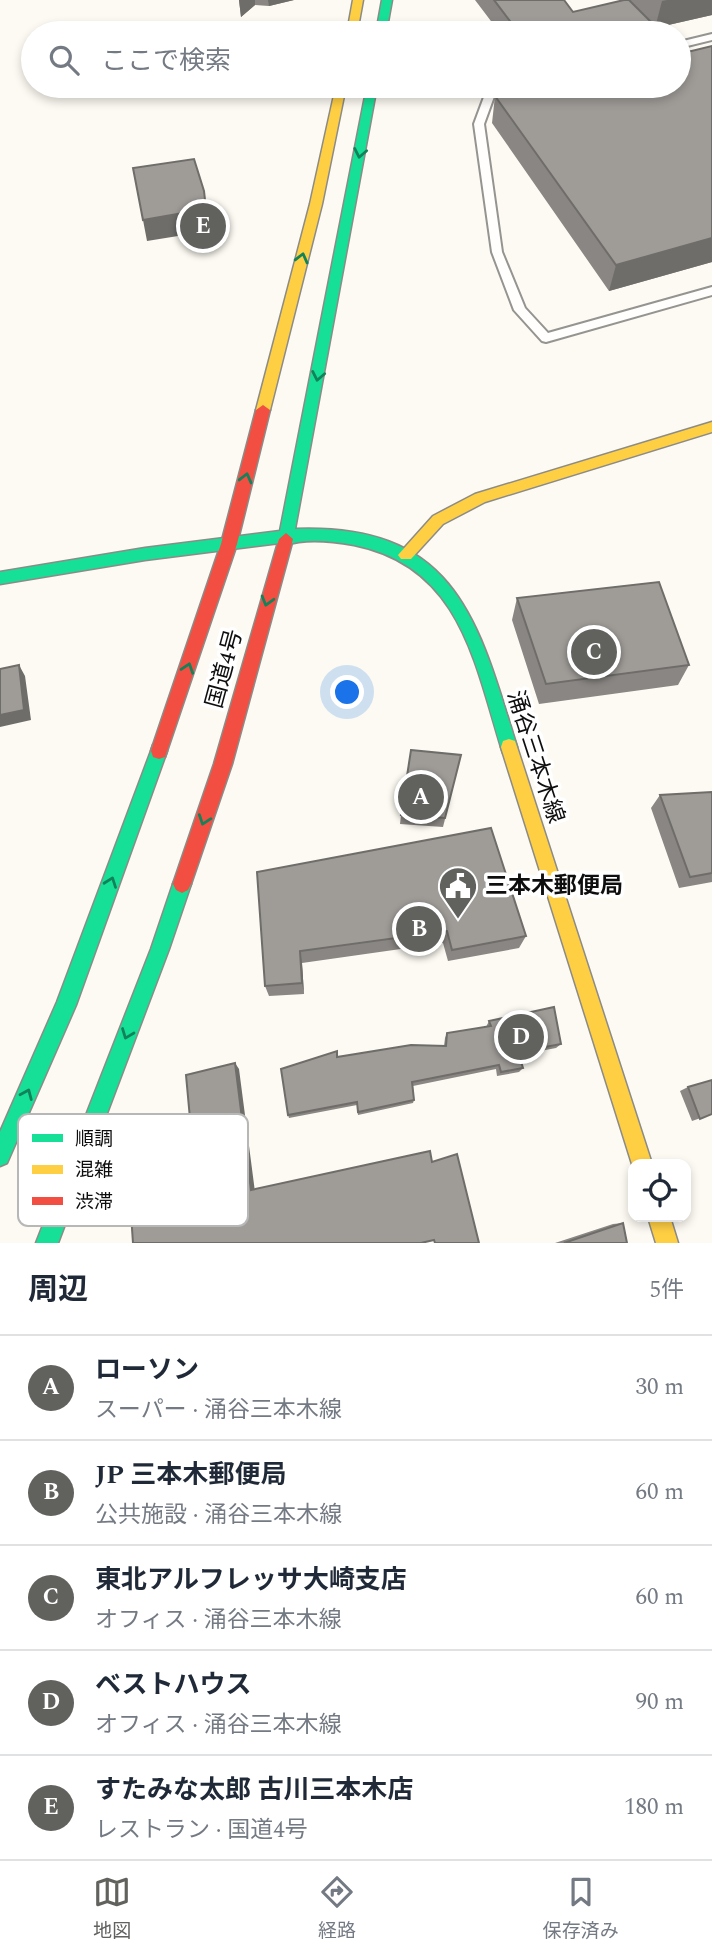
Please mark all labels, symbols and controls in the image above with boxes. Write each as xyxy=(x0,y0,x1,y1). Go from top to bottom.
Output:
search box xyxy=(21,21,691,98)
icon: search xyxy=(45,41,83,79)
text: ここで検索 xyxy=(101,41,231,81)
one-way arrow xyxy=(353,147,368,159)
pin: E xyxy=(180,200,226,252)
one-way arrow xyxy=(294,252,308,264)
one-way arrow xyxy=(311,371,326,382)
one-way arrow xyxy=(238,472,252,484)
one-way arrow xyxy=(260,595,275,607)
street label: 国道4号 xyxy=(198,626,252,712)
pin: C xyxy=(571,626,617,678)
one-way arrow xyxy=(180,663,194,675)
your location xyxy=(330,675,364,709)
street label: 涌谷三本木線 xyxy=(497,686,573,828)
pin: A xyxy=(398,771,444,823)
one-way arrow xyxy=(198,813,212,826)
public building icon: 三本木郵便局 xyxy=(437,865,479,920)
place label: 三本木郵便局 xyxy=(485,869,623,904)
one-way arrow xyxy=(102,877,116,889)
pin: B xyxy=(396,903,442,955)
pin: D xyxy=(498,1011,544,1063)
one-way arrow xyxy=(122,1028,136,1040)
one-way arrow xyxy=(19,1089,33,1101)
legend xyxy=(18,1114,248,1226)
text: 順調 xyxy=(75,1125,113,1154)
text: 混雑 xyxy=(75,1156,113,1185)
map controls xyxy=(628,1159,691,1222)
button: locate xyxy=(628,1159,691,1222)
text: 渋滞 xyxy=(75,1188,113,1217)
text: 周辺 xyxy=(28,1267,88,1313)
text: 5件 xyxy=(650,1273,684,1308)
text: ローソン xyxy=(95,1350,199,1390)
text: A xyxy=(42,1370,60,1405)
text: 30 m xyxy=(635,1370,684,1405)
text: スーパー · 涌谷三本木線 xyxy=(95,1393,342,1428)
text: JP 三本木郵便局 xyxy=(95,1455,286,1495)
text: B xyxy=(43,1475,59,1510)
text: 60 m xyxy=(635,1475,684,1510)
text: 公共施設 · 涌谷三本木線 xyxy=(95,1498,342,1533)
text: 東北アルフレッサ大崎支店 xyxy=(95,1560,407,1600)
text: C xyxy=(43,1580,59,1615)
text: 60 m xyxy=(635,1580,684,1615)
text: オフィス · 涌谷三本木線 xyxy=(95,1603,342,1638)
text: ベストハウス xyxy=(95,1665,252,1705)
text: D xyxy=(42,1685,60,1720)
text: 90 m xyxy=(635,1685,684,1720)
text: オフィス · 涌谷三本木線 xyxy=(95,1708,342,1743)
text: すたみな太郎 古川三本木店 xyxy=(95,1770,414,1810)
text: E xyxy=(43,1790,59,1825)
text: 180 m xyxy=(624,1790,684,1825)
text: レストラン · 国道4号 xyxy=(95,1813,308,1848)
tab: 地図 xyxy=(93,1873,131,1946)
tab: 経路 xyxy=(318,1873,356,1946)
tab: 保存済み xyxy=(543,1873,619,1946)

